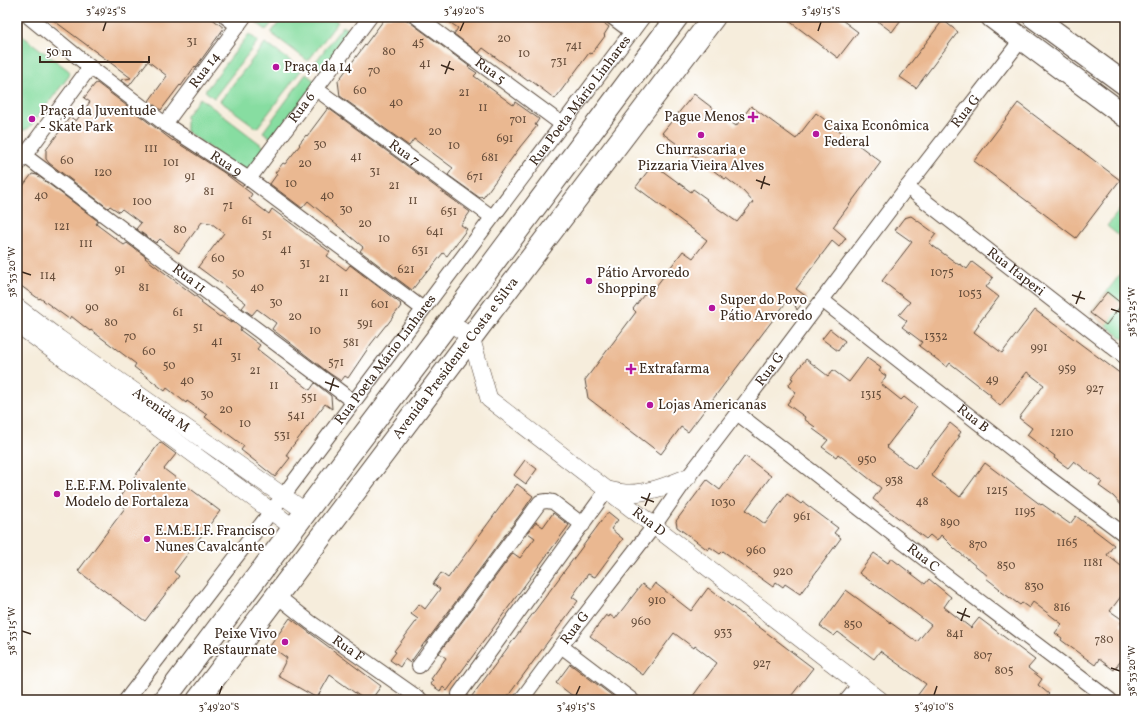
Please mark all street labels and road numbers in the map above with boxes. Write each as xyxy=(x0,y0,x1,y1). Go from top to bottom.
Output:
street label: Rua Poeta Mário Linhares xyxy=(525,32,635,170)
street label: Rua 14 xyxy=(185,48,225,92)
street label: Rua 5 xyxy=(471,53,509,89)
street label: Rua 6 xyxy=(284,88,320,127)
street label: Rua G xyxy=(947,91,985,132)
street label: Rua 7 xyxy=(385,135,424,171)
street label: Rua 9 xyxy=(206,147,246,181)
street label: Rua Itaperi xyxy=(983,243,1049,301)
street label: Rua 11 xyxy=(168,260,210,298)
street label: Avenida Presidente Costa e Silva xyxy=(388,273,523,443)
street label: Rua Poeta Mário Linhares xyxy=(330,291,441,429)
street label: Rua G xyxy=(751,349,789,390)
street label: Avenida M xyxy=(128,383,193,437)
street label: Rua B xyxy=(953,400,993,437)
street label: Rua D xyxy=(628,503,670,541)
street label: Rua C xyxy=(903,539,943,577)
street label: Rua G xyxy=(556,607,594,649)
street label: Rua F xyxy=(328,631,368,667)

